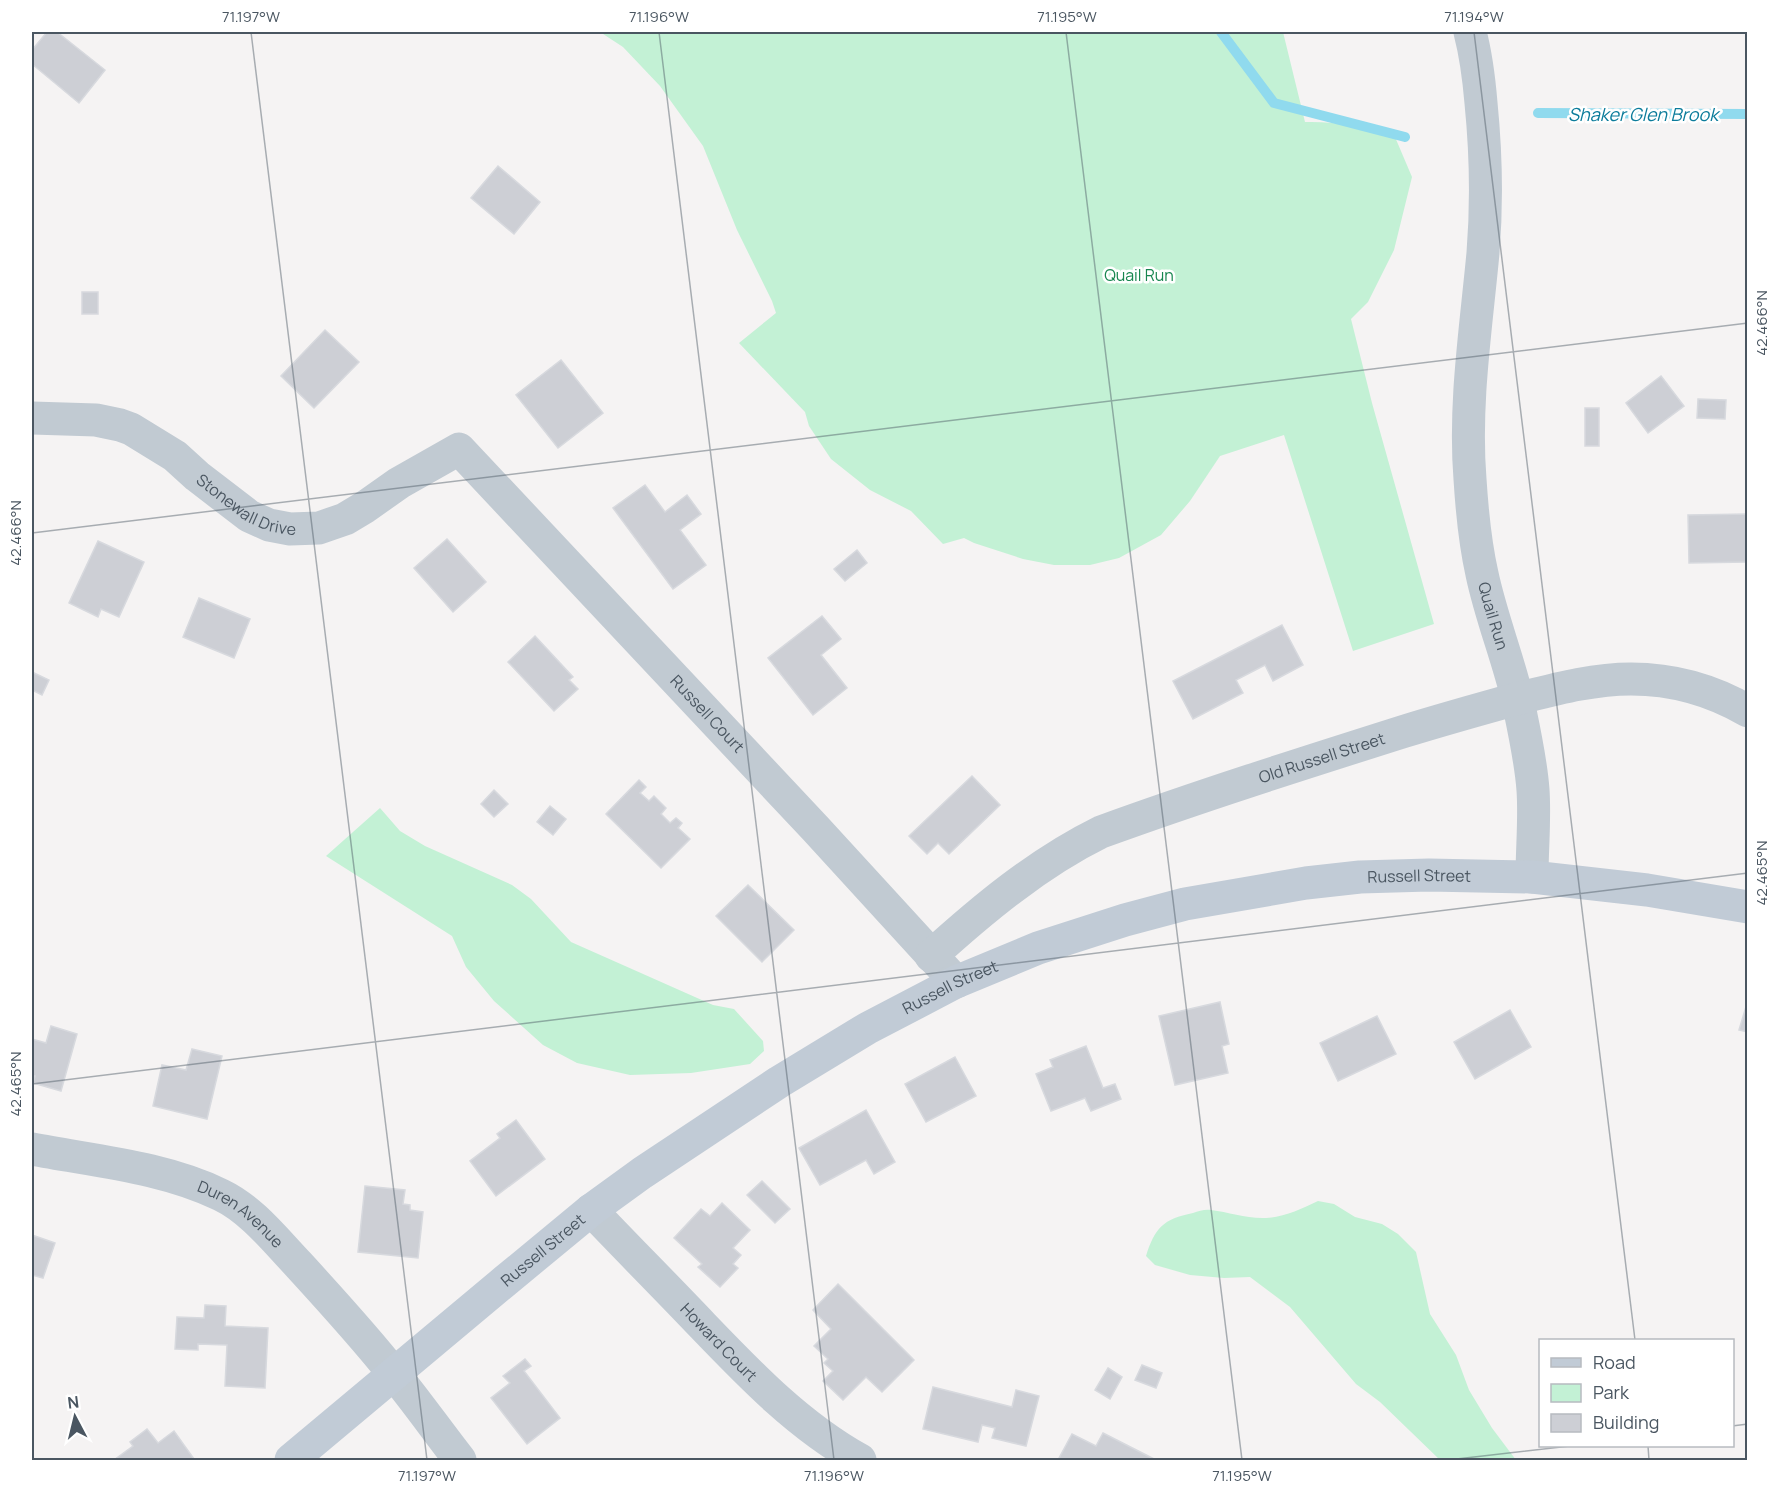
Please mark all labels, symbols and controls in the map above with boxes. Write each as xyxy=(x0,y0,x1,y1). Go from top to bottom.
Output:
text: 71.197°W xyxy=(222,6,280,27)
text: 71.196°W xyxy=(629,6,689,27)
text: 71.195°W xyxy=(1037,6,1097,27)
text: 71.194°W xyxy=(1444,6,1504,27)
water label: Shaker Glen Brook xyxy=(1568,102,1721,126)
park label: Quail Run xyxy=(1104,264,1174,286)
text: 42.466°N xyxy=(1751,290,1772,356)
street label: Stonewall Drive xyxy=(192,468,296,540)
text: 42.466°N xyxy=(5,500,26,566)
street label: Quail Run xyxy=(1473,580,1514,653)
street label: Russell Court xyxy=(666,670,750,757)
street label: Old Russell Street xyxy=(1256,727,1388,788)
text: 42.465°N xyxy=(1751,840,1772,906)
street label: Russell Street xyxy=(1367,864,1471,888)
street label: Russell Street xyxy=(898,955,1001,1019)
text: 42.465°N xyxy=(5,1051,26,1117)
street label: Duren Avenue xyxy=(194,1175,289,1252)
street label: Russell Street xyxy=(496,1208,590,1291)
street label: Howard Court xyxy=(676,1298,762,1386)
legend xyxy=(1539,1339,1734,1447)
text: Road xyxy=(1593,1350,1636,1374)
text: Park xyxy=(1593,1380,1630,1404)
north arrow xyxy=(45,1387,105,1447)
text: N xyxy=(66,1390,80,1414)
text: Building xyxy=(1593,1410,1659,1434)
text: 71.197°W xyxy=(398,1465,456,1486)
text: 71.196°W xyxy=(804,1465,864,1486)
text: 71.195°W xyxy=(1212,1465,1272,1486)

